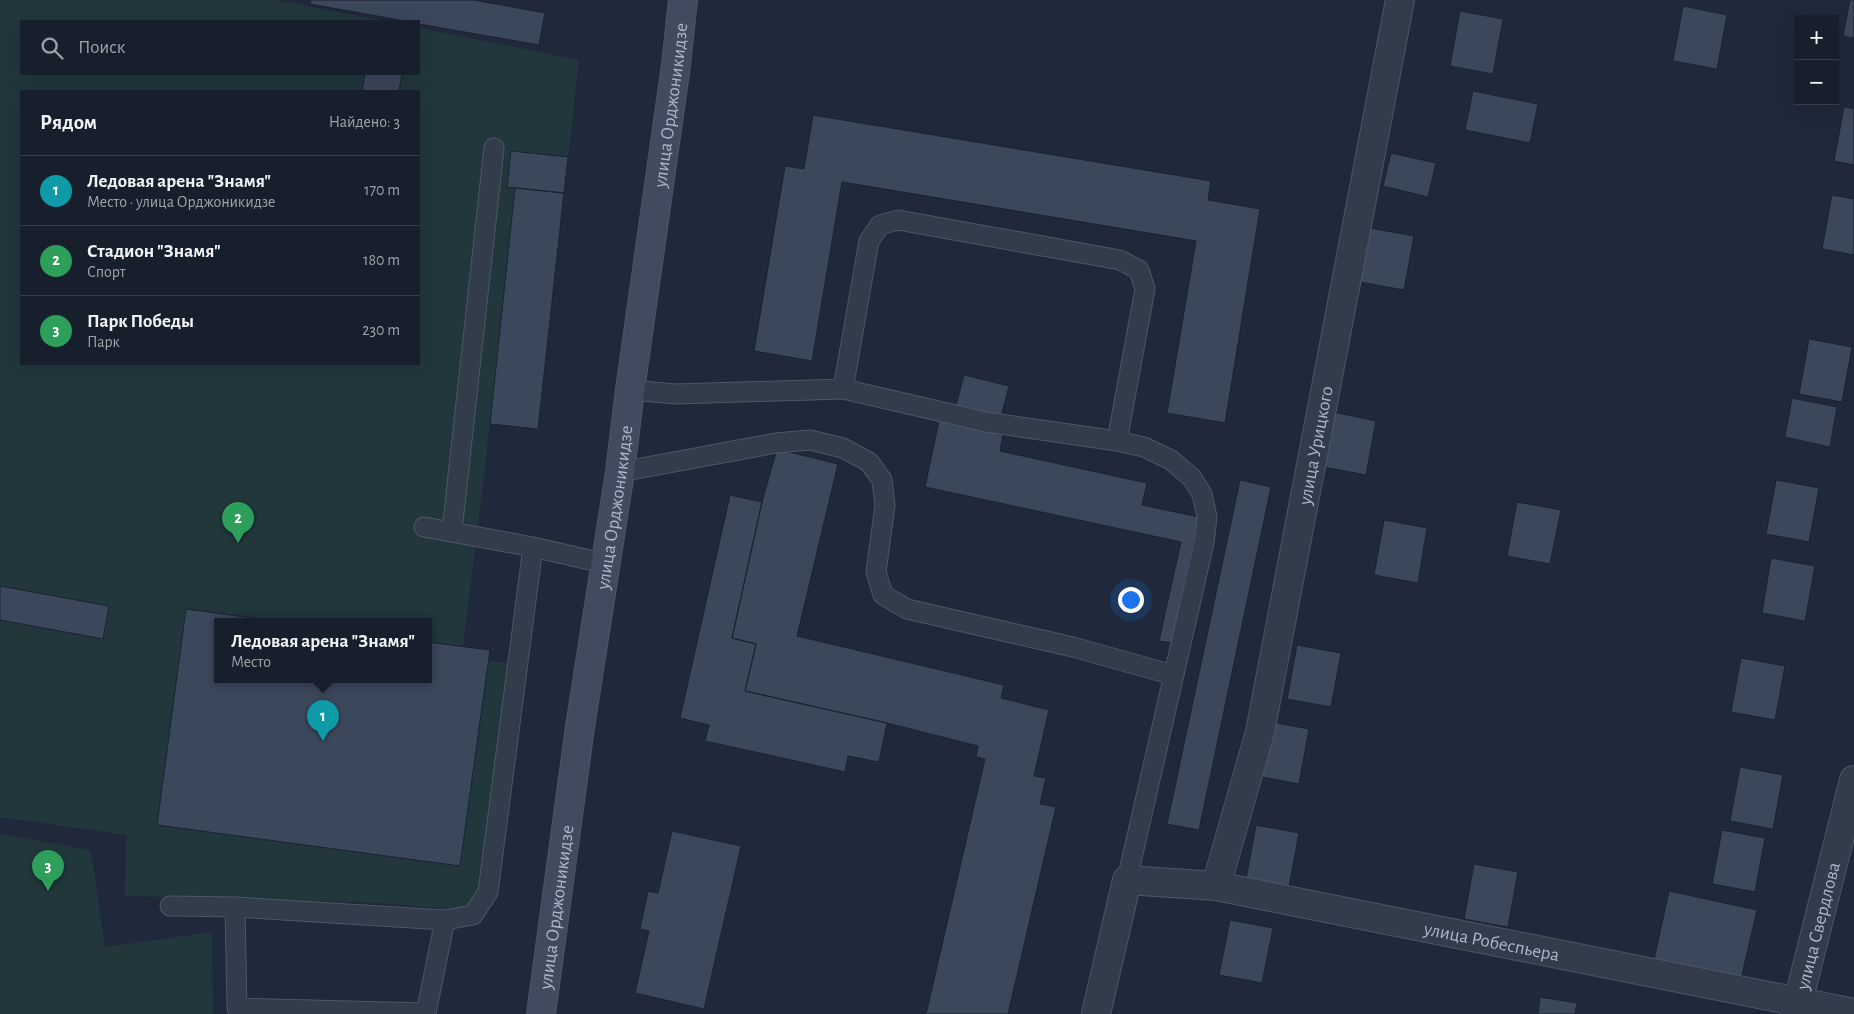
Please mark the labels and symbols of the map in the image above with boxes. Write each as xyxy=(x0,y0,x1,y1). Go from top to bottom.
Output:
street label: улица Орджоникидзе xyxy=(651,22,691,190)
street label: улица Урицкого xyxy=(1295,385,1337,508)
street label: улица Орджоникидзе xyxy=(594,424,637,592)
pin: 2 xyxy=(222,502,254,543)
your location xyxy=(1118,587,1144,613)
pin: 1 xyxy=(307,700,339,741)
street label: улица Орджоникидзе xyxy=(536,824,578,992)
pin: 3 xyxy=(32,850,64,891)
street label: улица Свердлова xyxy=(1793,860,1844,993)
street label: улица Робеспьера xyxy=(1421,919,1561,965)

